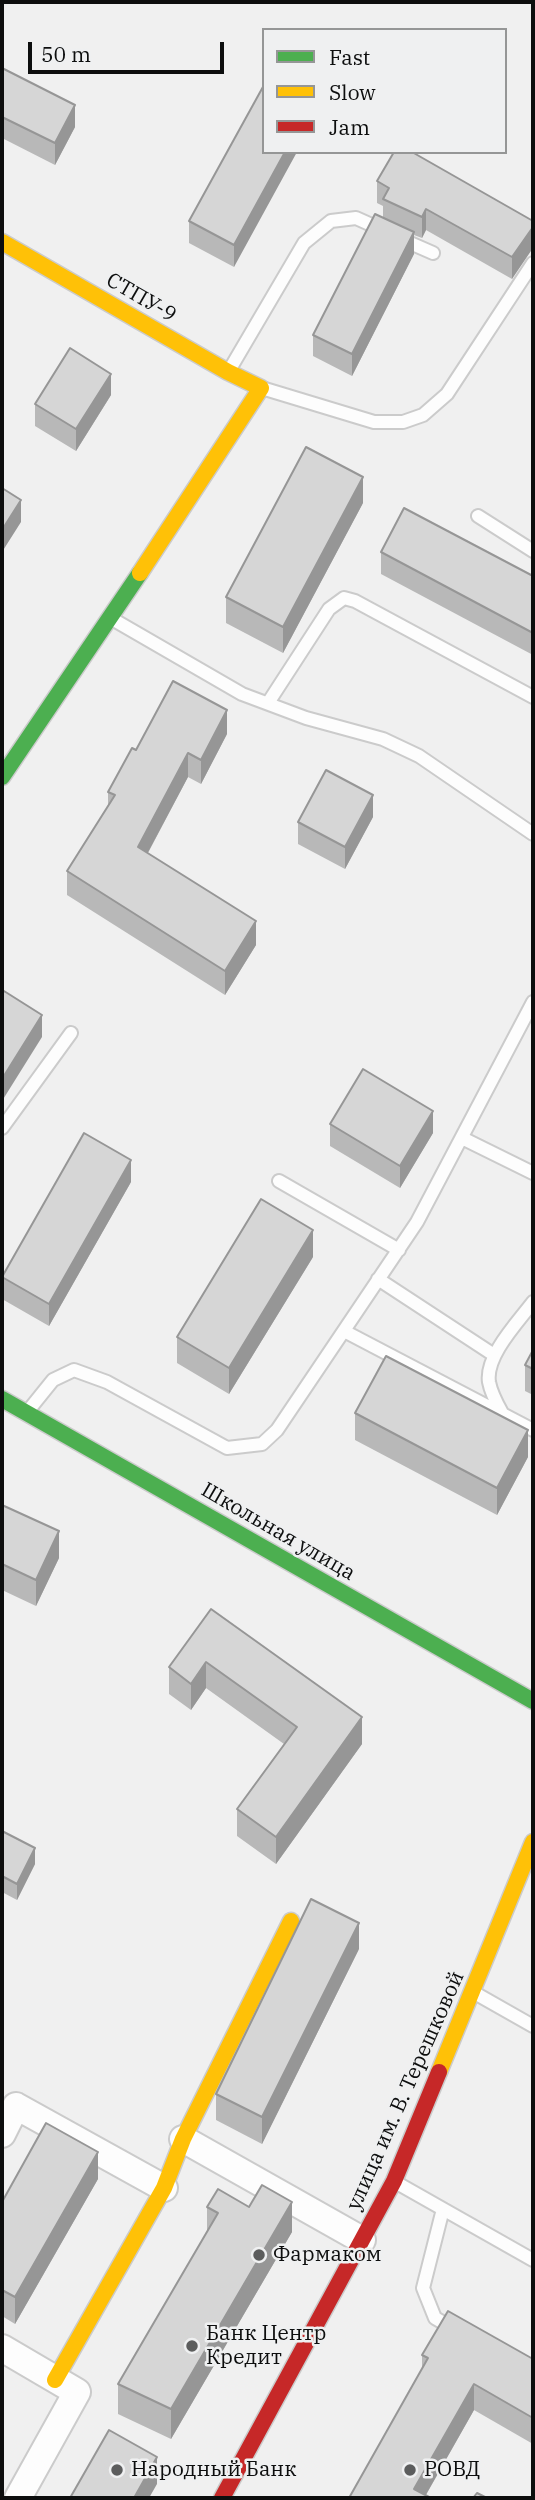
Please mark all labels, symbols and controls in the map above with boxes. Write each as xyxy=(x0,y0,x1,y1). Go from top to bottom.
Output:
scale bar xyxy=(32,28,228,72)
legend xyxy=(262,28,507,154)
text: 50 m xyxy=(41,40,91,68)
text: Fast xyxy=(329,43,370,71)
text: Slow xyxy=(329,78,376,106)
text: Jam xyxy=(329,113,370,141)
street label: СТПУ-9 xyxy=(101,268,181,328)
street label: Школьная улица xyxy=(197,1478,359,1586)
street label: улица им. В. Терешковой xyxy=(342,1968,470,2214)
place label: Фармаком xyxy=(273,2242,382,2268)
marker: Фармаком xyxy=(251,2247,267,2263)
place label: Банк Центр Кредит xyxy=(206,2321,326,2371)
marker: Банк Центр Кредит xyxy=(184,2338,200,2354)
place label: Народный Банк xyxy=(131,2457,296,2483)
place label: РОВД xyxy=(424,2457,480,2483)
marker: Народный Банк xyxy=(109,2462,125,2478)
marker: РОВД xyxy=(402,2462,418,2478)

